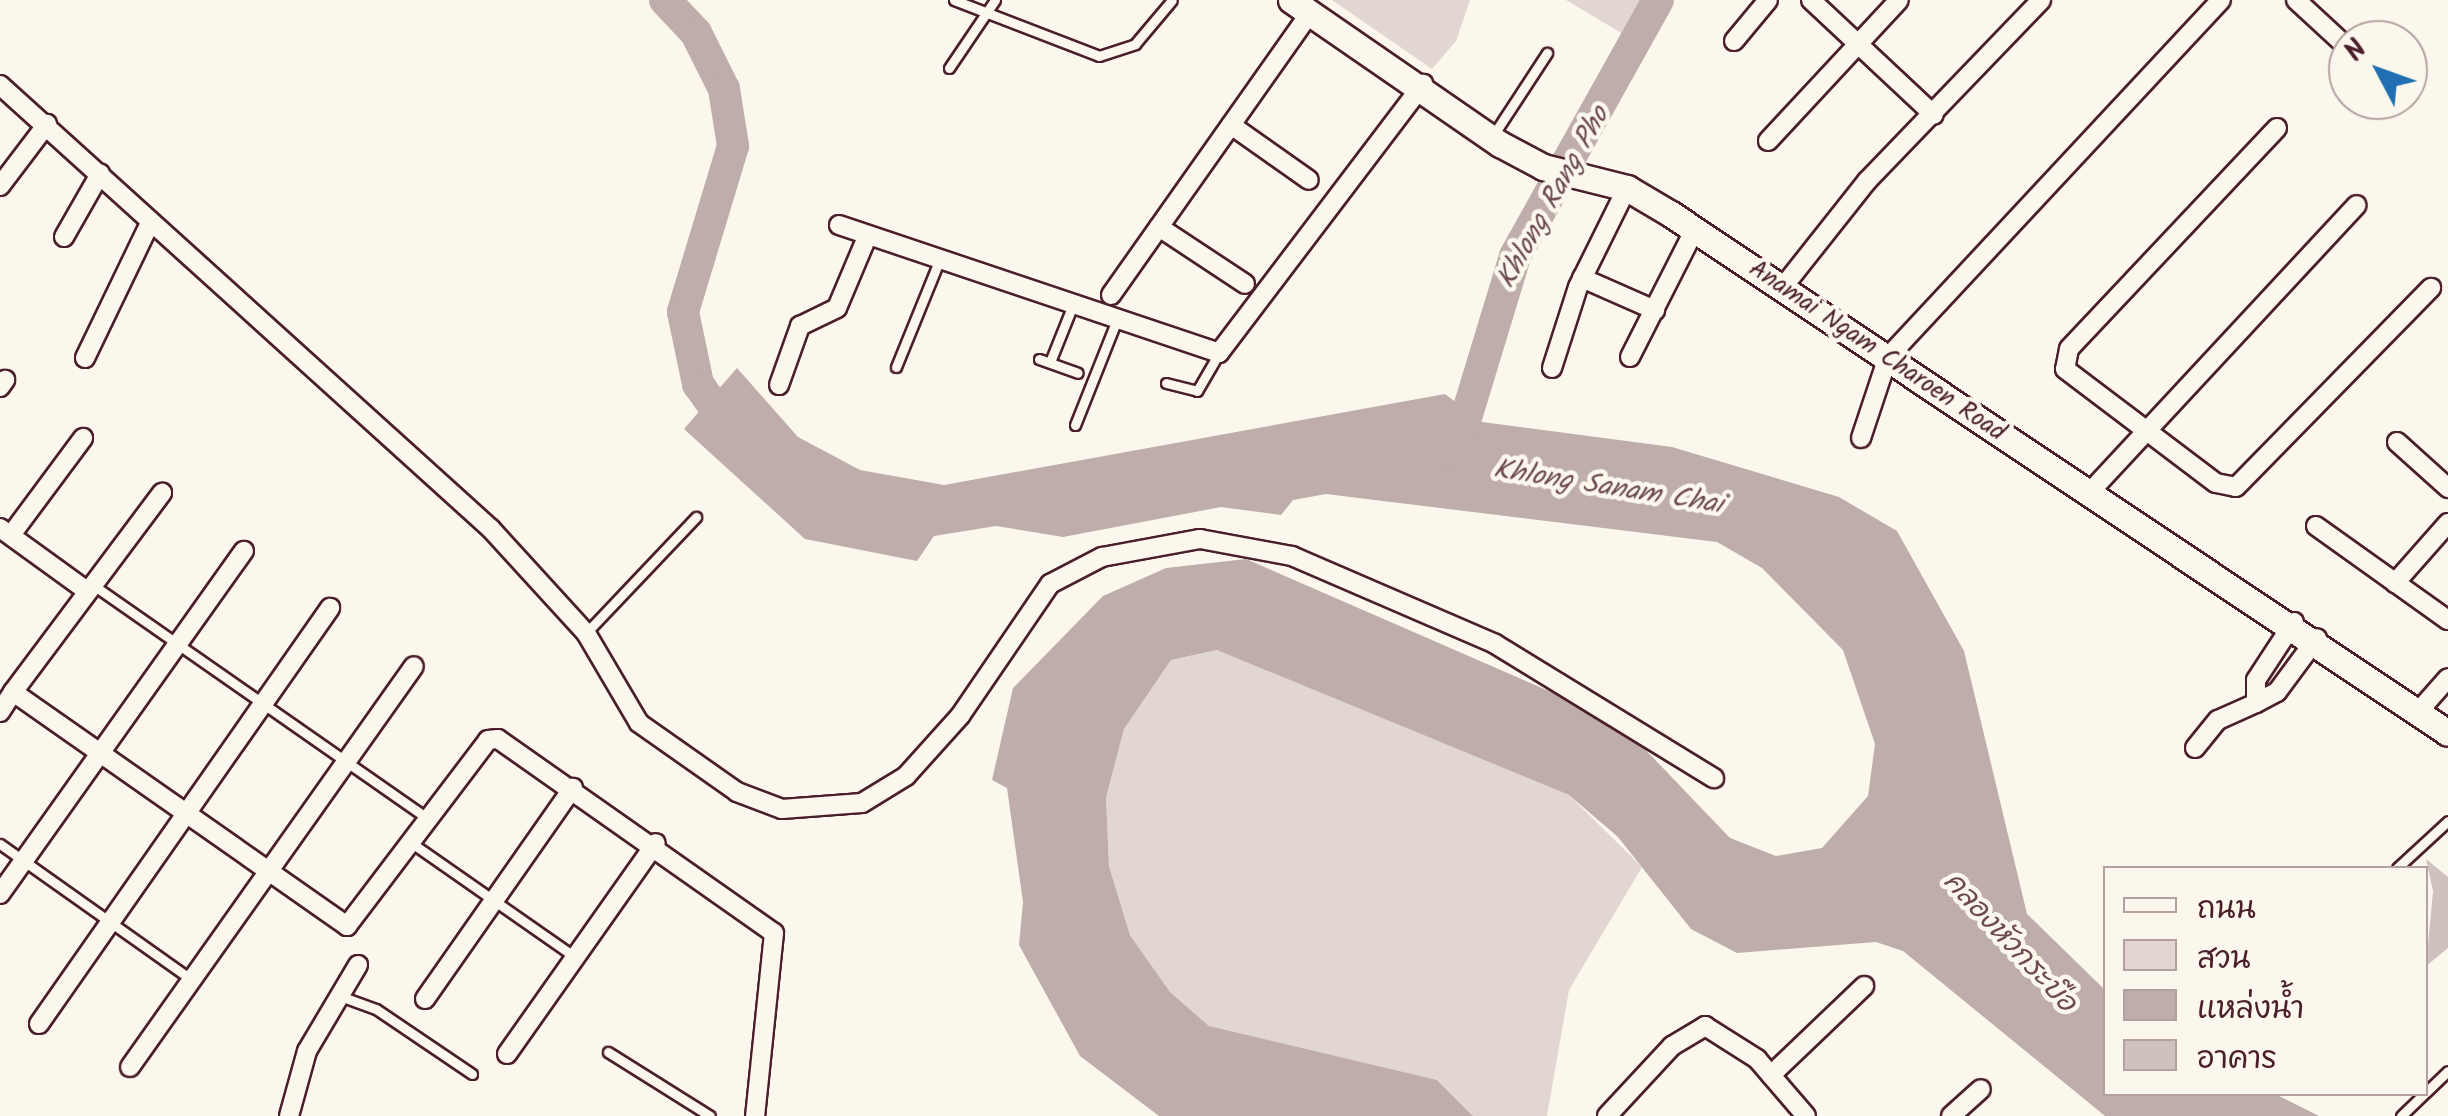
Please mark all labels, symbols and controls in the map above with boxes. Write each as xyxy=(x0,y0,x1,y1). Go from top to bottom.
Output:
north arrow xyxy=(2328,20,2428,120)
text: N xyxy=(2334,30,2379,73)
water label: Khlong Rang Pho xyxy=(1490,101,1618,295)
street label: Anamai Ngam Charoen Road xyxy=(1743,254,2011,448)
water label: Khlong Sanam Chai xyxy=(1491,453,1725,523)
water label: คลองหัวกระบือ xyxy=(1936,866,2082,1020)
legend xyxy=(2103,866,2428,1096)
text: ถนน xyxy=(2197,886,2256,934)
text: สวน xyxy=(2197,936,2251,984)
text: แหล่งน้ำ xyxy=(2197,986,2304,1034)
text: อาคาร xyxy=(2197,1036,2277,1084)

